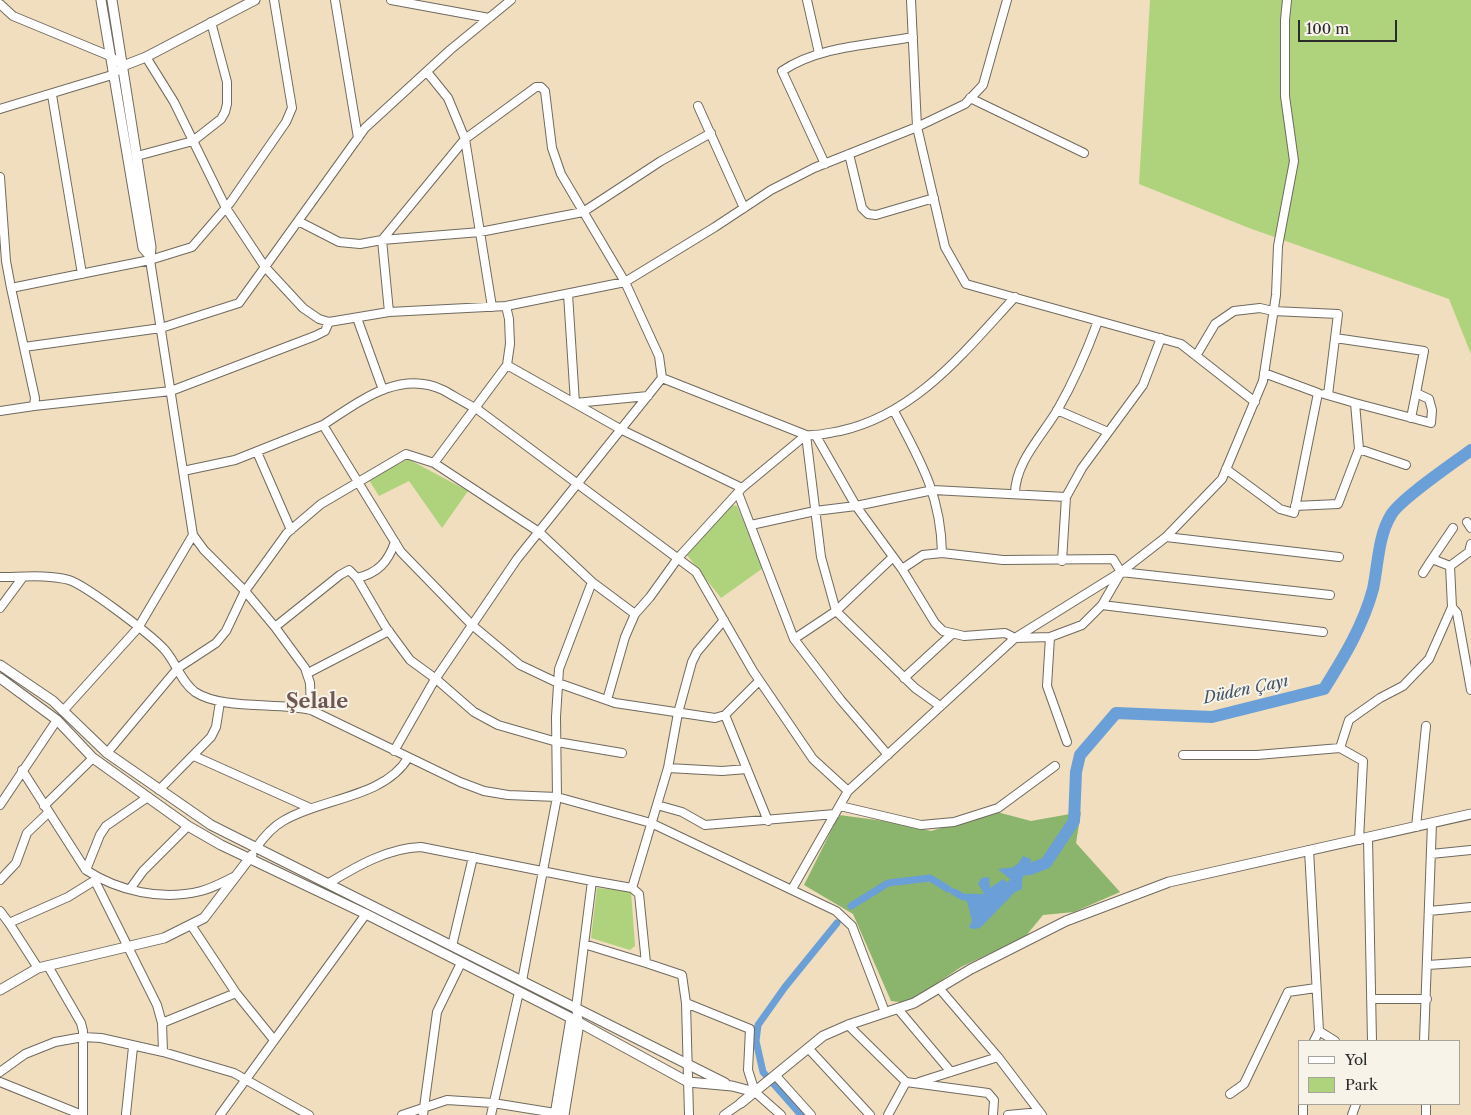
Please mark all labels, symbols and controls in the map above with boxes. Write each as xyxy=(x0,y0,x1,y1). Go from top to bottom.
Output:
scale bar xyxy=(1301,10,1400,42)
text: 100 m xyxy=(1306,19,1349,38)
water label: Düden Çayı xyxy=(1202,672,1290,708)
district label: Şelale xyxy=(286,690,348,714)
legend xyxy=(1298,1040,1461,1105)
text: Yol xyxy=(1345,1050,1368,1069)
text: Park xyxy=(1345,1075,1378,1094)

